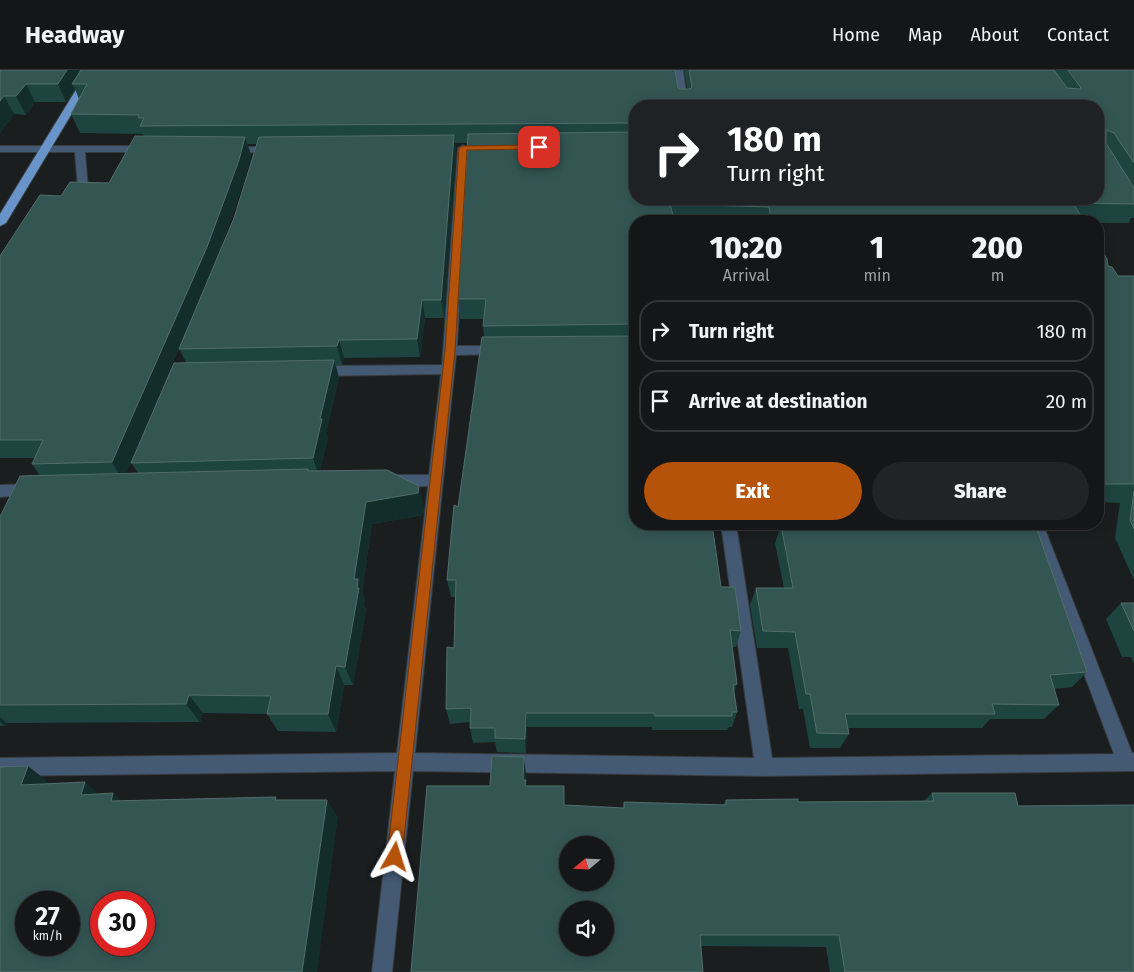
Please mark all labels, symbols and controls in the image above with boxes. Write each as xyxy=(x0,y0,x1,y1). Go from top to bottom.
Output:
text: Headway xyxy=(25,21,124,49)
text: Home xyxy=(832,24,880,46)
text: Map xyxy=(908,24,942,46)
text: About xyxy=(970,24,1019,46)
text: Contact xyxy=(1047,24,1109,46)
text: 180 m xyxy=(727,118,822,160)
icon: right xyxy=(644,120,709,185)
pin xyxy=(518,126,560,168)
icon: arrive xyxy=(525,133,553,161)
text: Turn right xyxy=(727,160,824,187)
text: 10:20 xyxy=(710,230,783,266)
text: 1 xyxy=(870,230,884,266)
text: 200 xyxy=(972,230,1023,266)
text: Arrival xyxy=(723,266,770,285)
text: min xyxy=(863,266,891,285)
text: m xyxy=(991,266,1004,285)
icon: right xyxy=(646,317,674,345)
text: Turn right xyxy=(689,320,774,343)
text: 180 m xyxy=(1036,320,1087,343)
icon: arrive xyxy=(646,387,674,415)
text: Arrive at destination xyxy=(689,390,868,413)
text: 20 m xyxy=(1046,390,1087,413)
button: Exit xyxy=(644,462,862,520)
button: Share xyxy=(872,462,1089,520)
position arrow xyxy=(368,830,420,882)
north arrow xyxy=(559,836,614,891)
map controls xyxy=(559,836,614,956)
speed limit sign: 30 xyxy=(90,891,155,956)
button: sound xyxy=(559,901,614,956)
text: 27 xyxy=(35,902,60,932)
text: km/h xyxy=(33,929,62,943)

